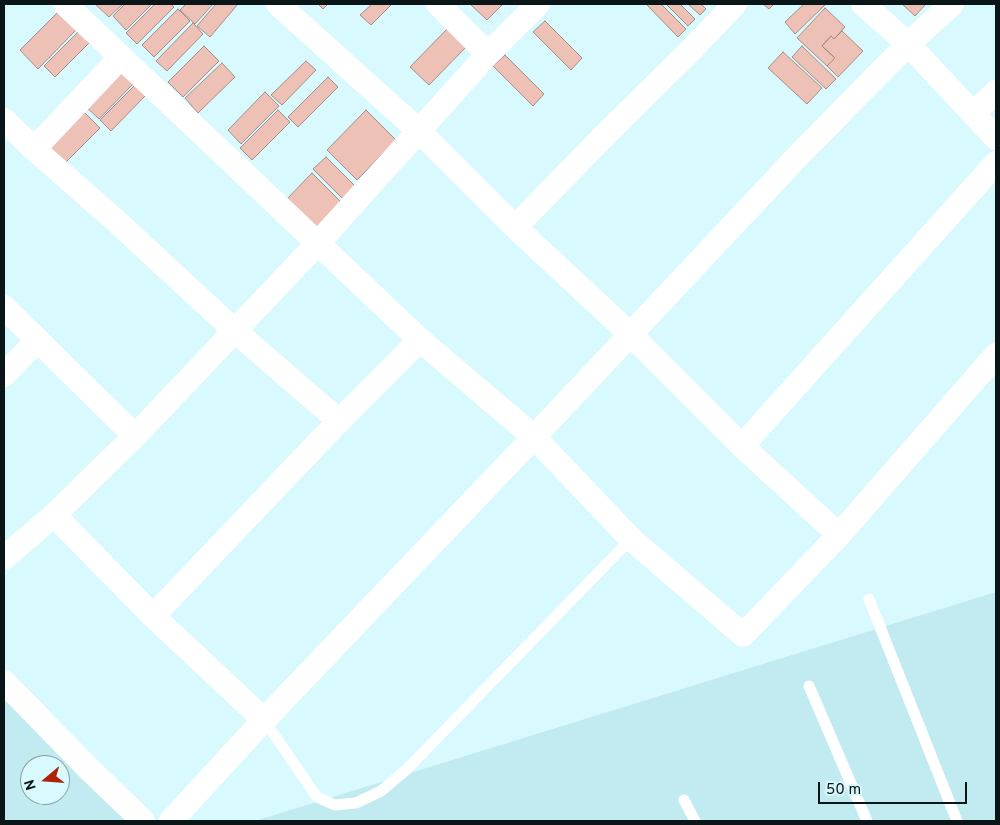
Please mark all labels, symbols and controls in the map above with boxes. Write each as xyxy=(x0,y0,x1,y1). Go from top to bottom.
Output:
north arrow xyxy=(20,755,70,805)
scale bar xyxy=(820,772,969,804)
text: N xyxy=(22,777,41,792)
text: 50 m xyxy=(826,781,861,800)

